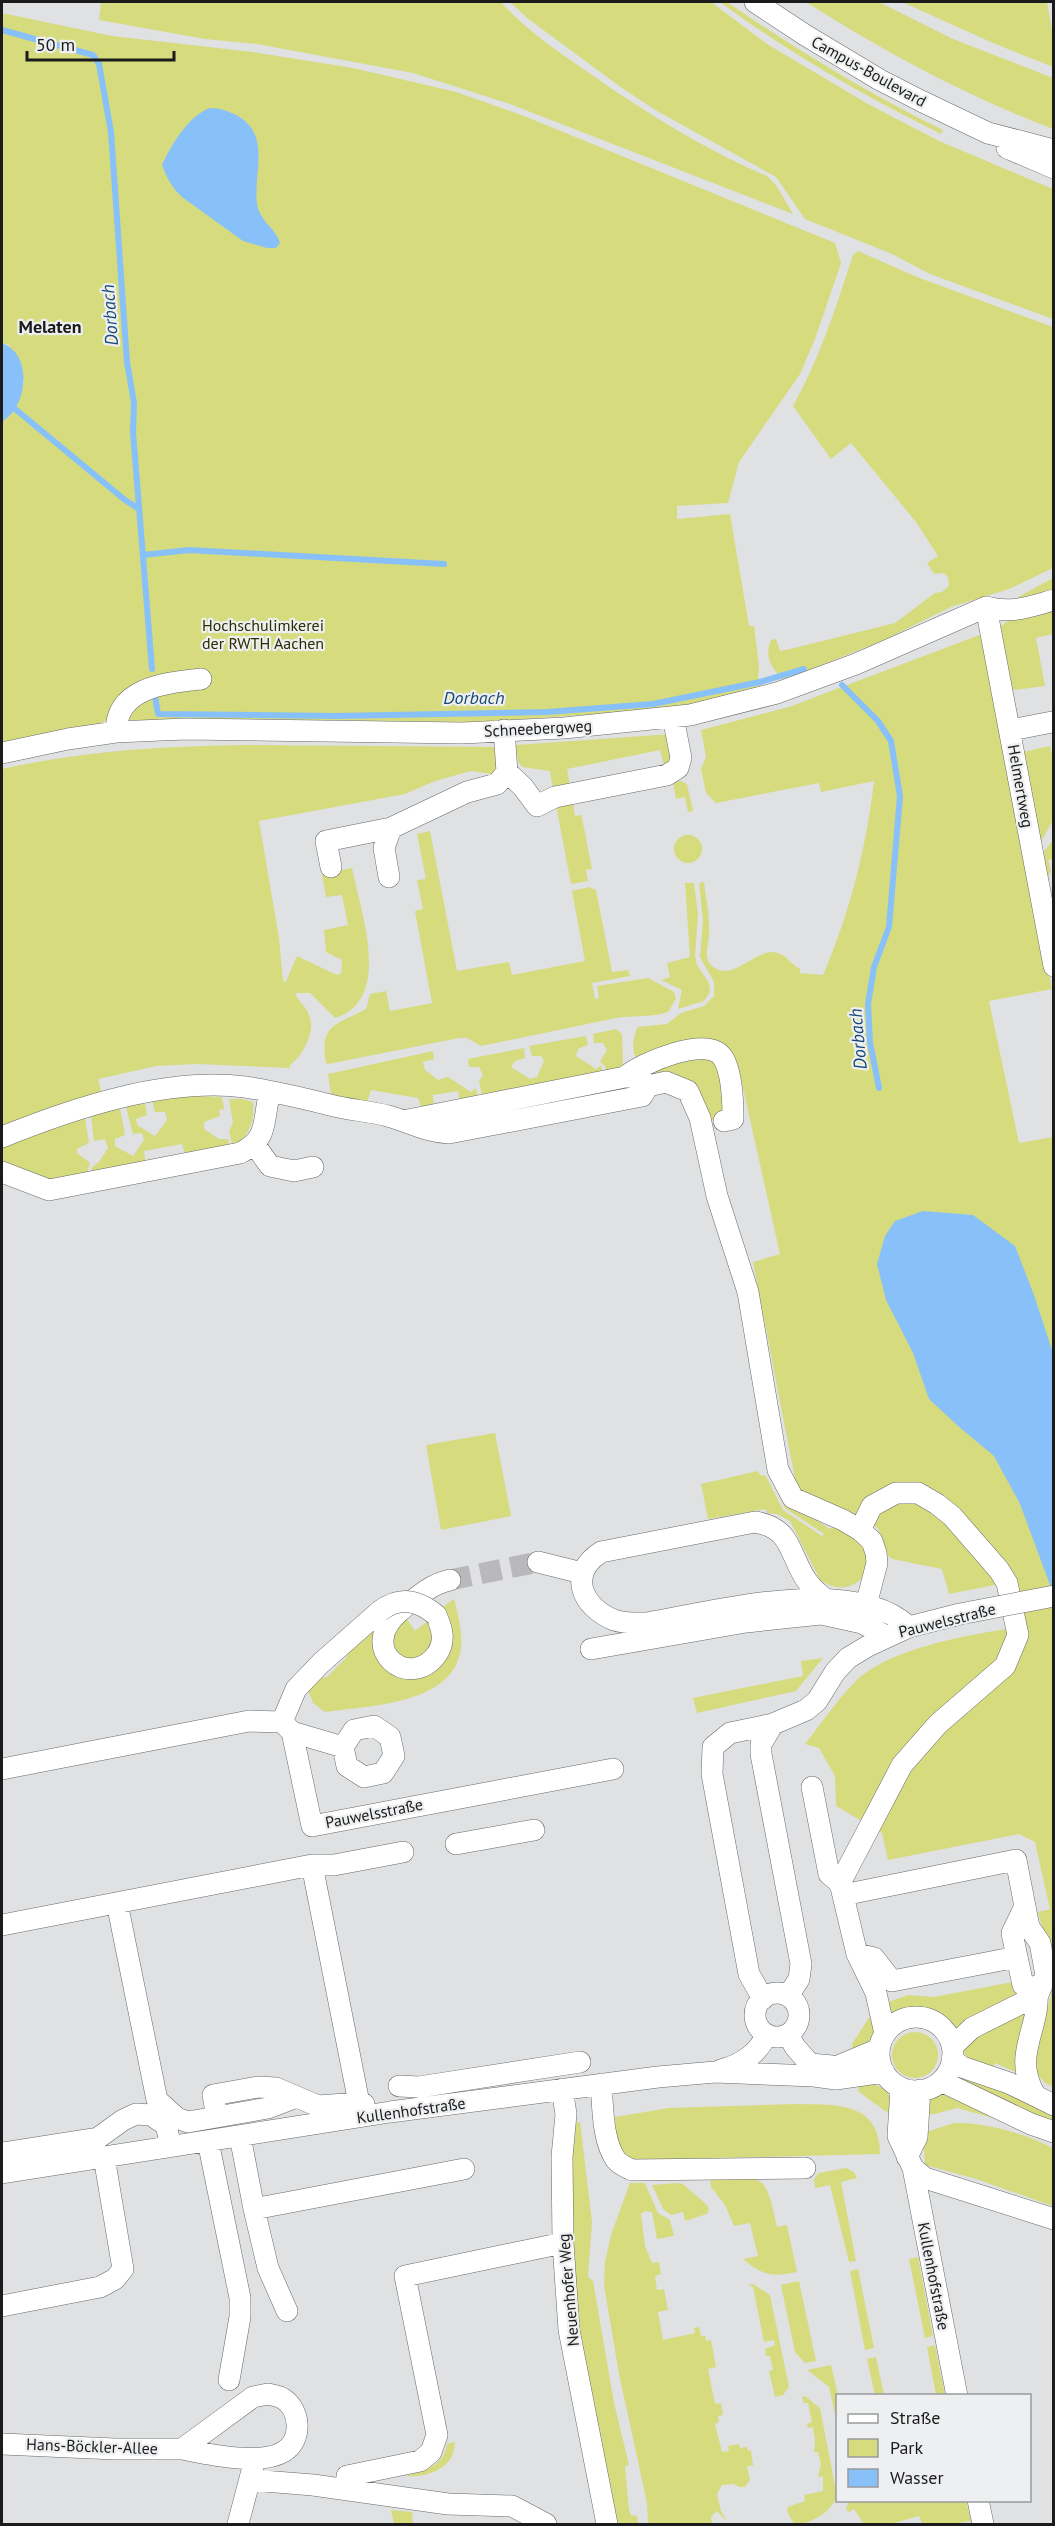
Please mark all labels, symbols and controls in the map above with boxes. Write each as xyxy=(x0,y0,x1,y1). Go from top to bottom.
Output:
scale bar xyxy=(27,24,174,62)
street label: Campus-Boulevard xyxy=(808,31,930,111)
text: 50 m xyxy=(36,33,75,56)
water label: Dorbach xyxy=(96,284,123,346)
district label: Melaten xyxy=(19,315,81,338)
park label: Hochschulimkerei der RWTH Aachen xyxy=(202,615,324,653)
water label: Dorbach xyxy=(443,686,505,709)
street label: Schneebergweg xyxy=(483,715,593,741)
street label: Helmertweg xyxy=(1004,743,1038,829)
water label: Dorbach xyxy=(843,1008,872,1071)
street label: Pauwelsstraße xyxy=(896,1598,998,1642)
street label: Pauwelsstraße xyxy=(323,1794,425,1832)
street label: Kullenhofstraße xyxy=(355,2092,467,2128)
street label: Kullenhofstraße xyxy=(914,2220,954,2332)
street label: Neuenhofer Weg xyxy=(553,2233,583,2347)
legend xyxy=(836,2394,1031,2502)
text: Straße xyxy=(890,2406,941,2429)
street label: Hans-Böckler-Allee xyxy=(26,2434,158,2458)
text: Park xyxy=(890,2436,923,2459)
text: Wasser xyxy=(890,2466,944,2489)

